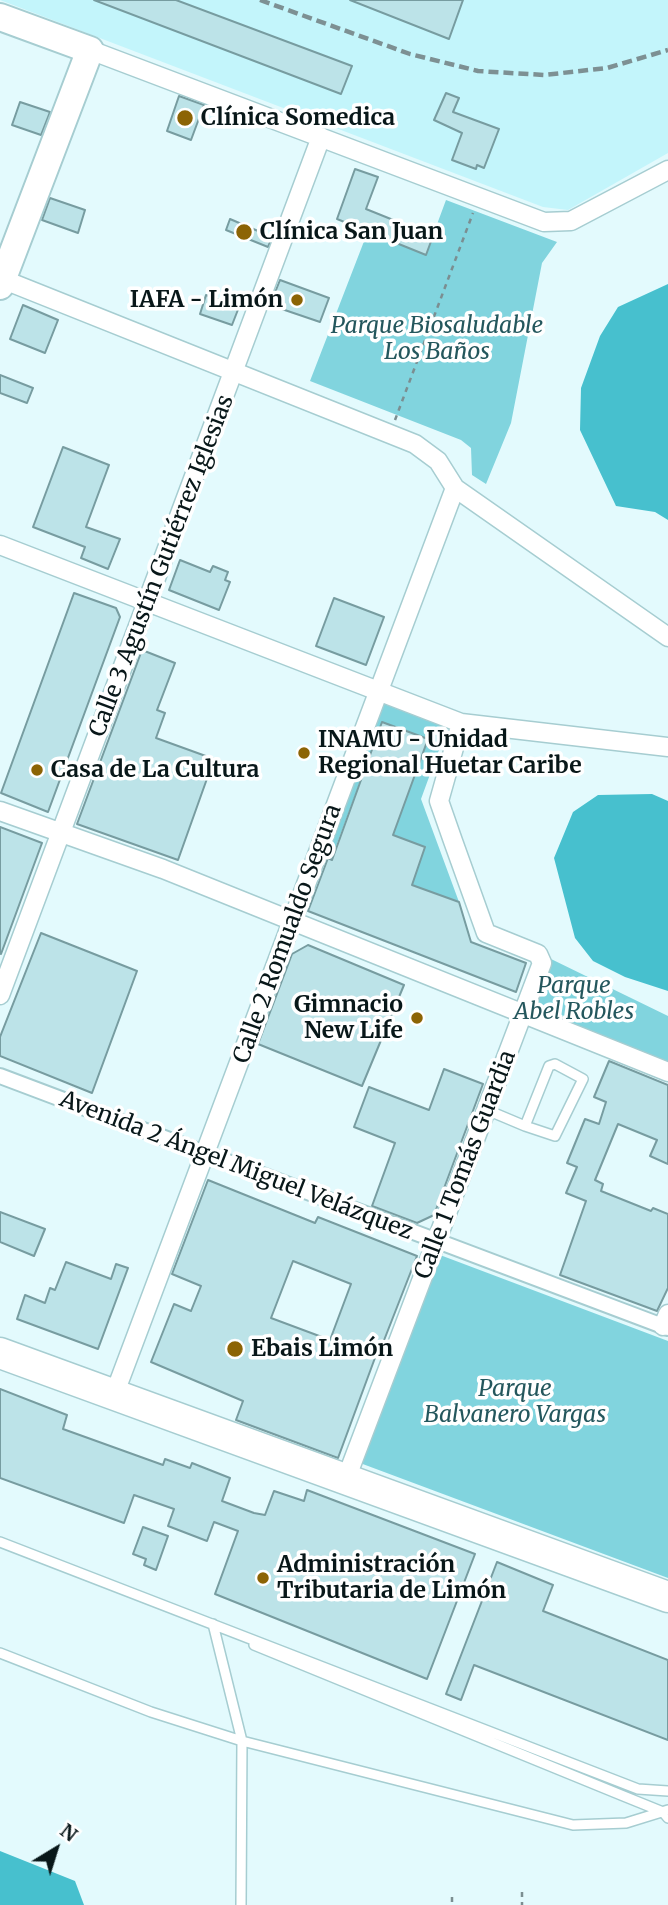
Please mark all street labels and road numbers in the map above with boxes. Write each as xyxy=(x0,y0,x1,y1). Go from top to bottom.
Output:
street label: Calle 3 Agustín Gutiérrez Iglesias xyxy=(84,391,240,741)
street label: Calle 2 Romualdo Segura xyxy=(228,801,348,1067)
street label: Calle 1 Tomás Guardia xyxy=(410,1047,522,1283)
street label: Avenida 2 Ángel Miguel Velázquez xyxy=(56,1086,416,1246)

